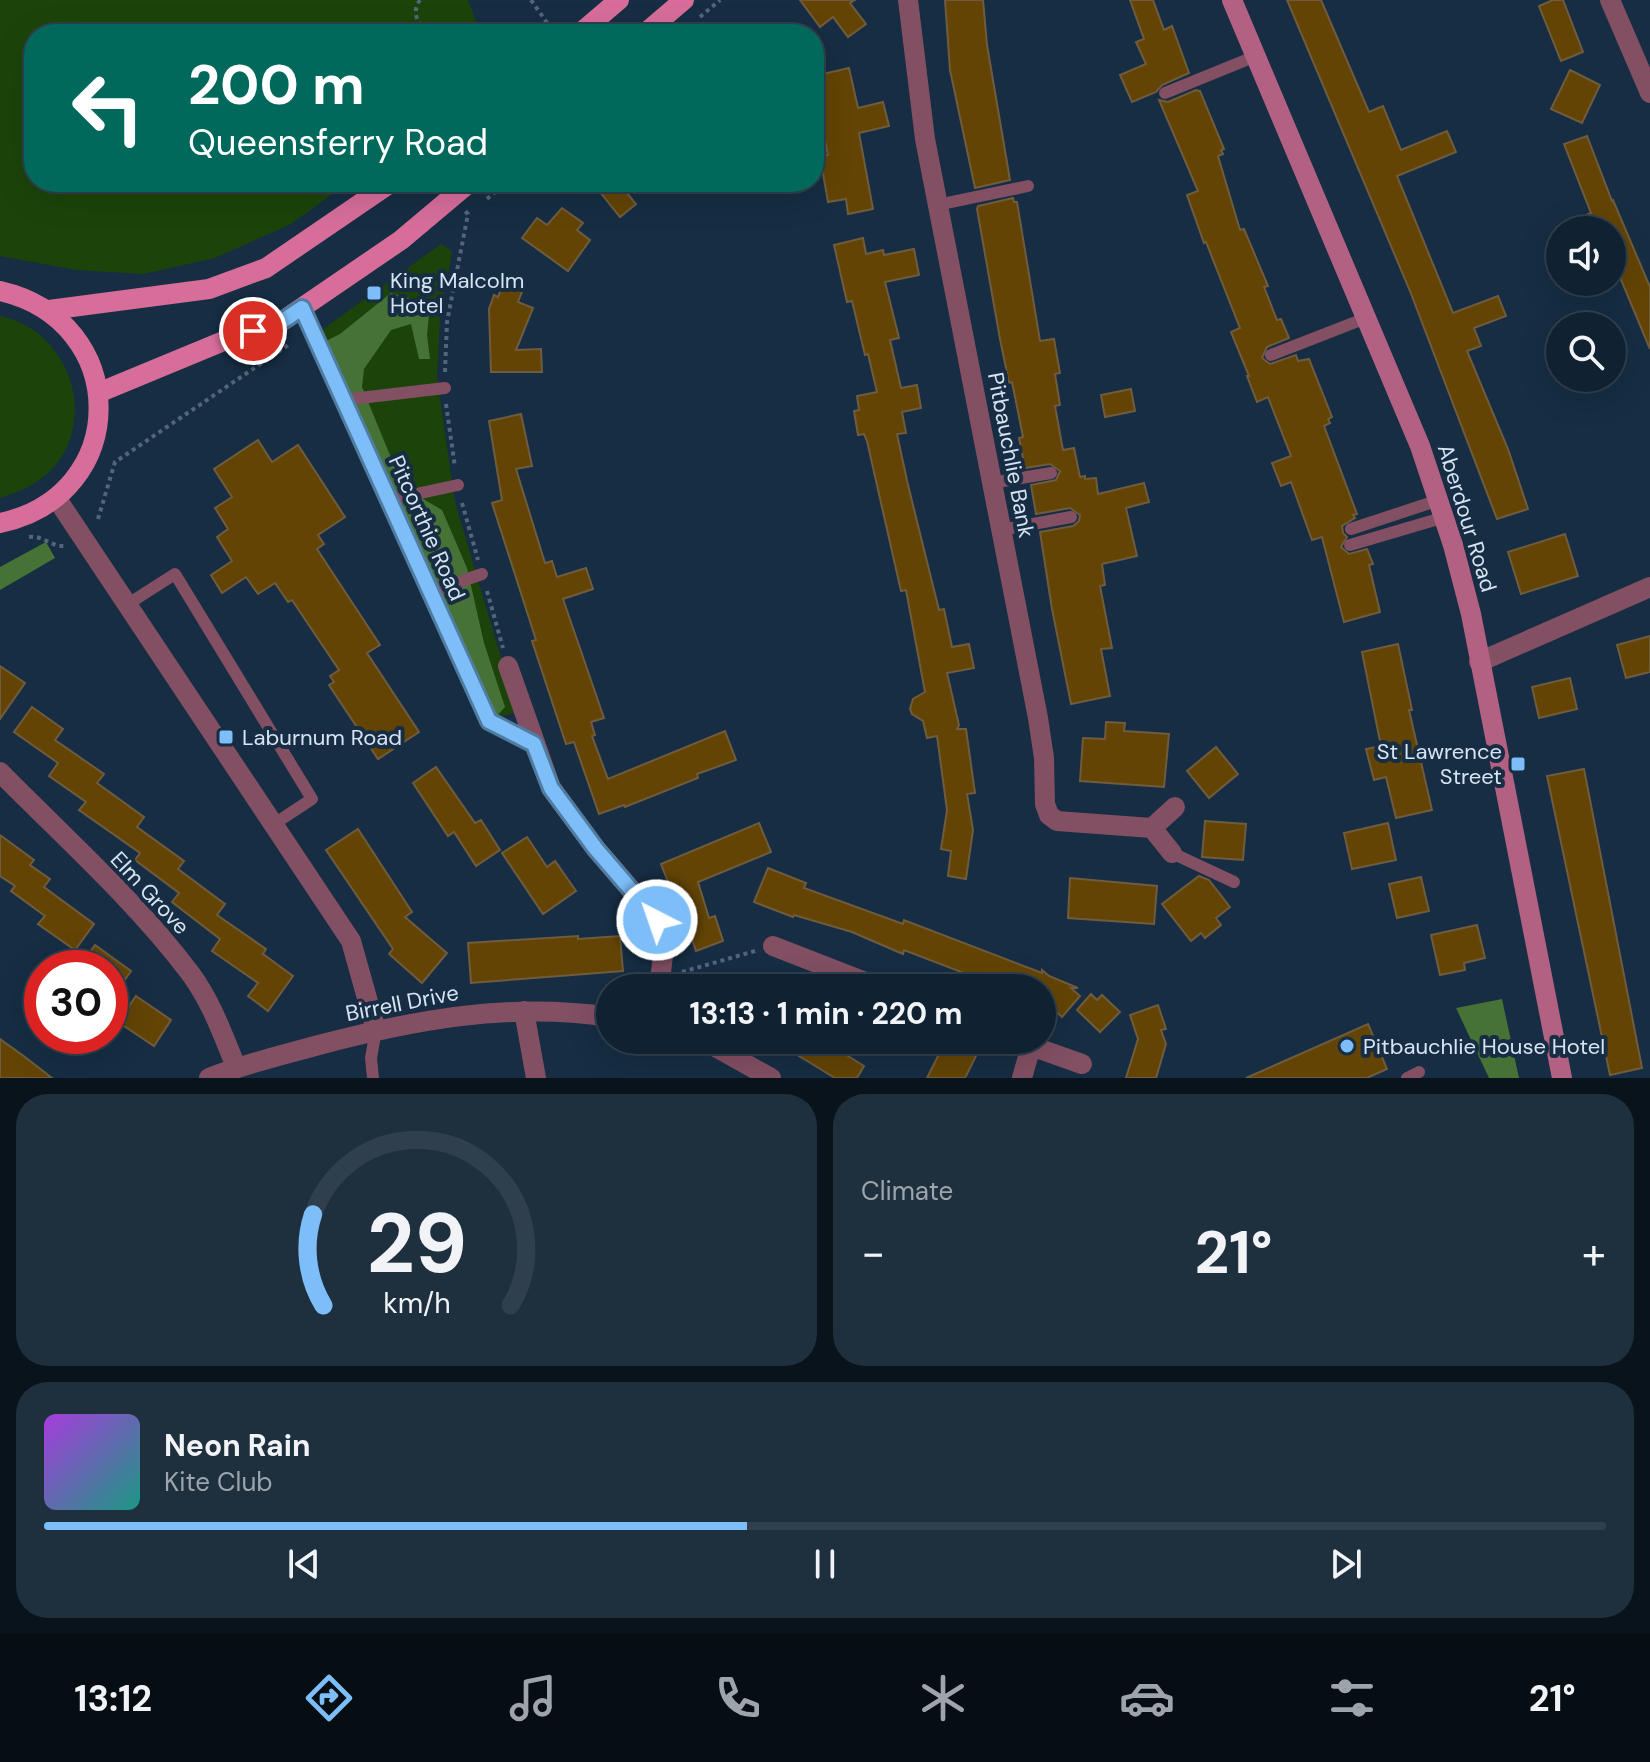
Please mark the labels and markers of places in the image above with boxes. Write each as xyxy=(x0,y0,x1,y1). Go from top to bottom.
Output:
place label: King Malcolm Hotel xyxy=(390,266,524,320)
marker: King Malcolm Hotel xyxy=(365,284,383,302)
pin xyxy=(219,297,287,365)
place label: Laburnum Road xyxy=(242,723,402,752)
marker: Laburnum Road xyxy=(217,728,235,746)
place label: St Lawrence Street xyxy=(1377,737,1502,791)
marker: St Lawrence Street xyxy=(1509,755,1527,773)
place label: Pitbauchlie House Hotel xyxy=(1363,1032,1605,1061)
marker: Pitbauchlie House Hotel xyxy=(1338,1037,1356,1055)

